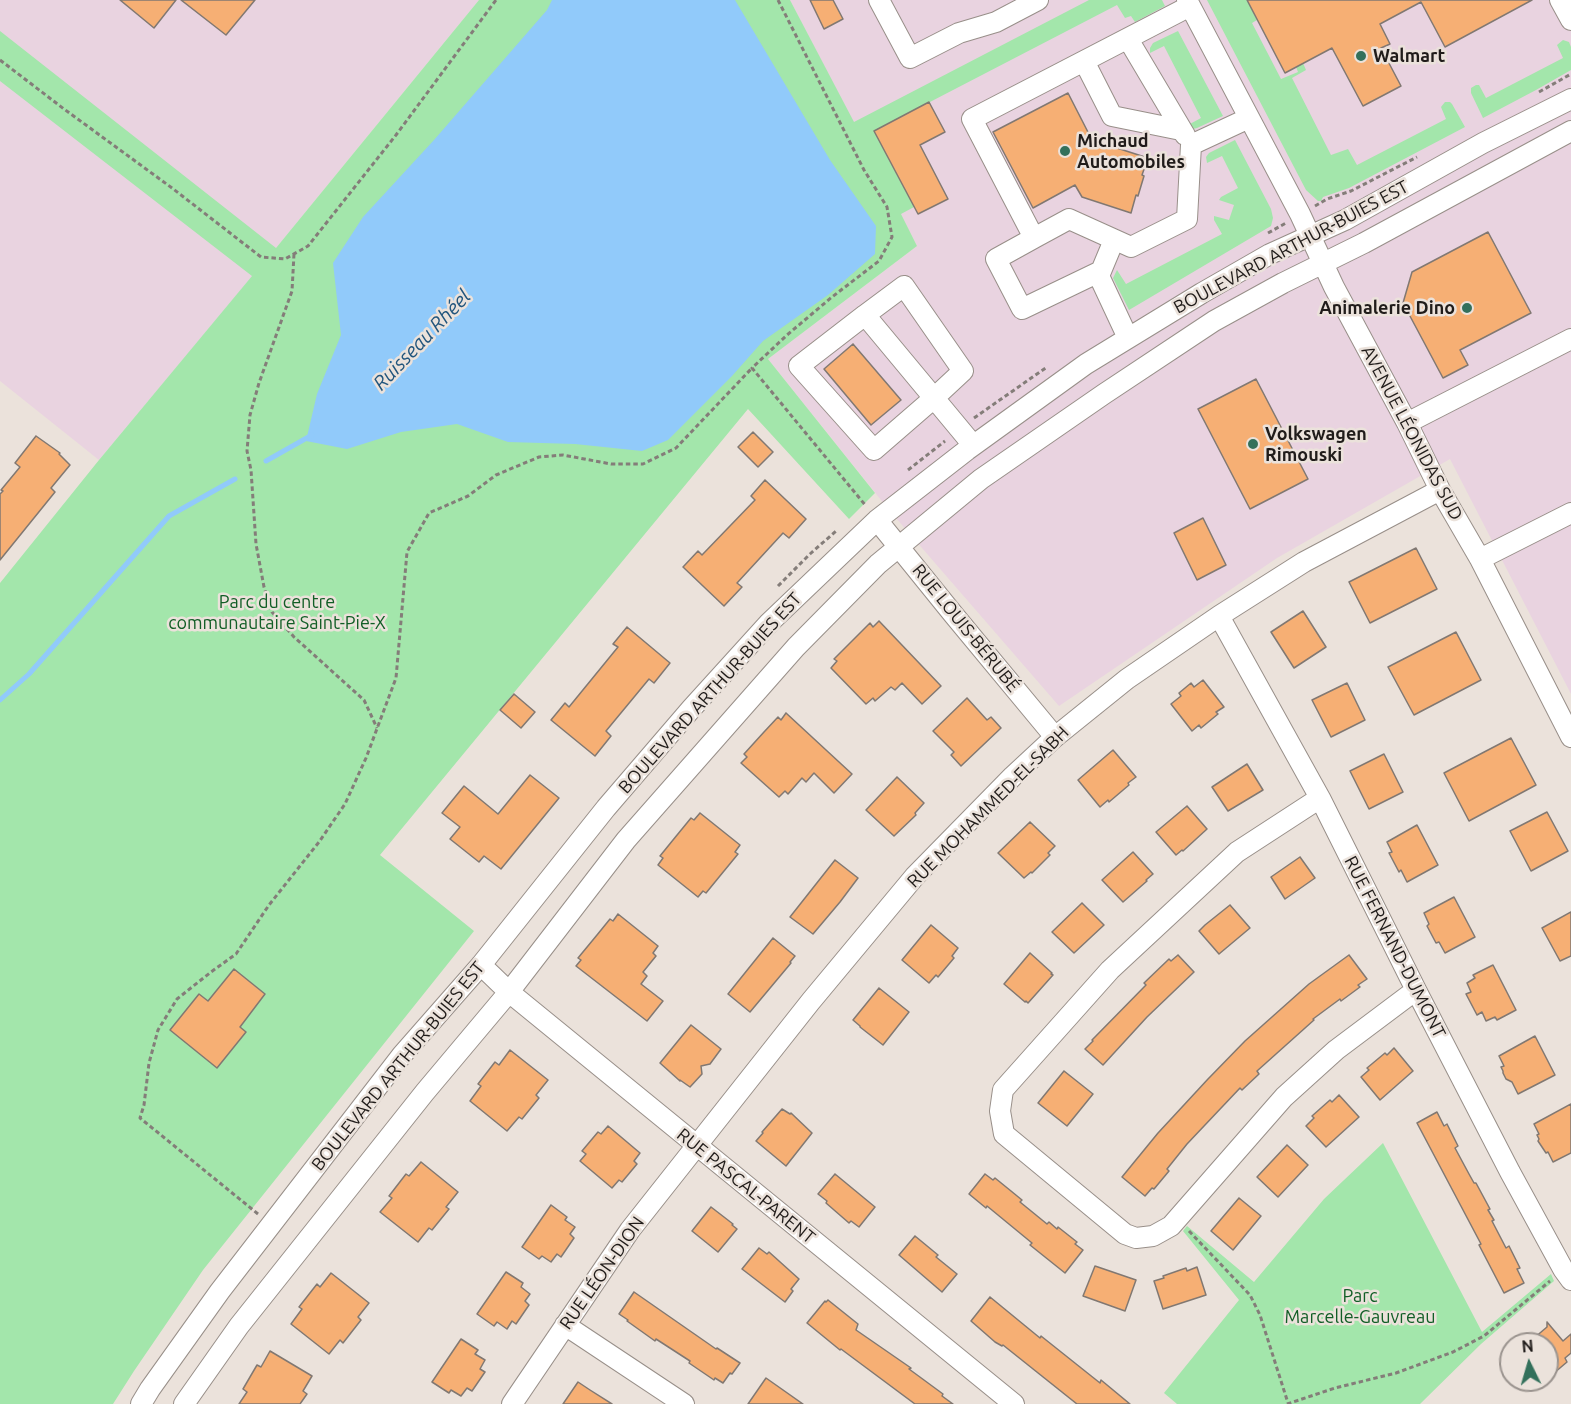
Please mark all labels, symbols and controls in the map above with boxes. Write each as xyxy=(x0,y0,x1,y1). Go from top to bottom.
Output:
place label: Walmart xyxy=(1373,45,1445,67)
marker: Walmart xyxy=(1354,49,1368,63)
place label: Michaud Automobiles xyxy=(1077,130,1185,172)
marker: Michaud Automobiles xyxy=(1058,144,1072,158)
street label: BOULEVARD ARTHUR-BUIES EST xyxy=(1170,176,1412,318)
water label: Ruisseau Rhéel xyxy=(368,285,476,395)
place label: Animalerie Dino xyxy=(1319,297,1455,319)
marker: Animalerie Dino xyxy=(1460,301,1474,315)
street label: AVENUE LÉONIDAS SUD xyxy=(1357,342,1467,524)
place label: Volkswagen Rimouski xyxy=(1265,423,1367,466)
marker: Volkswagen Rimouski xyxy=(1246,437,1260,451)
street label: RUE LOUIS-BÉRUBÉ xyxy=(908,560,1024,696)
street label: BOULEVARD ARTHUR-BUIES EST xyxy=(614,588,806,798)
park label: Parc du centre communautaire Saint-Pie-X xyxy=(168,591,386,634)
street label: RUE MOHAMMED-EL-SABH xyxy=(903,722,1073,892)
street label: RUE FERNAND-DUMONT xyxy=(1340,852,1450,1042)
street label: BOULEVARD ARTHUR-BUIES EST xyxy=(307,957,489,1175)
street label: RUE PASCAL-PARENT xyxy=(673,1124,819,1248)
street label: RUE LÉON-DION xyxy=(555,1212,649,1334)
park label: Parc Marcelle-Gauvreau xyxy=(1284,1285,1436,1328)
north arrow xyxy=(1499,1332,1559,1392)
text: N xyxy=(1521,1337,1534,1356)

